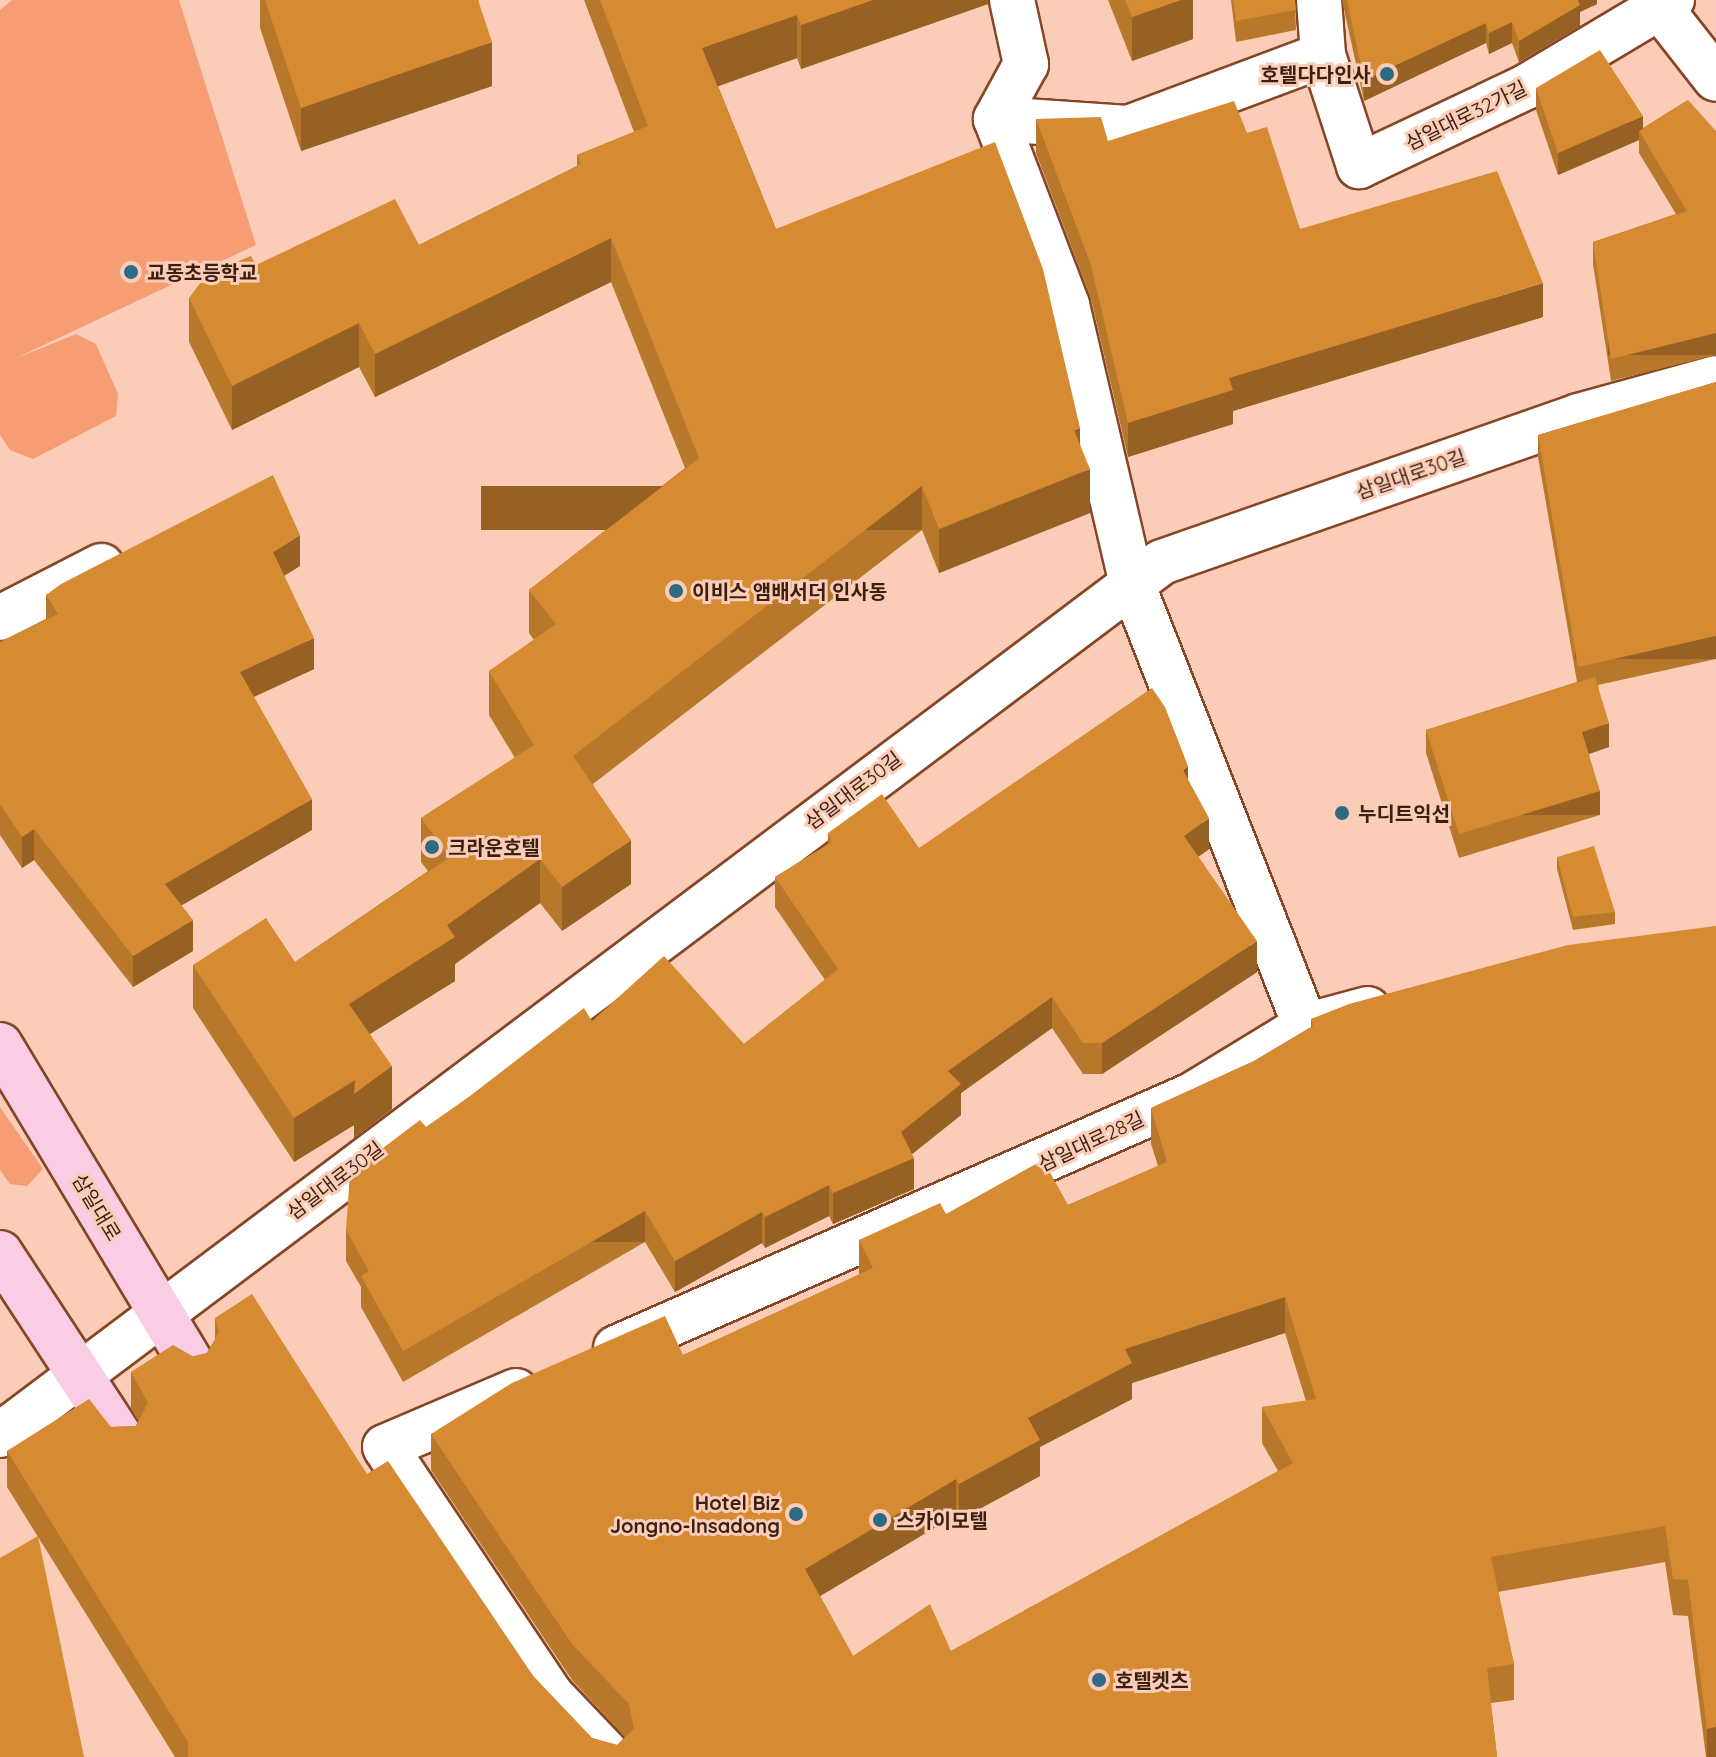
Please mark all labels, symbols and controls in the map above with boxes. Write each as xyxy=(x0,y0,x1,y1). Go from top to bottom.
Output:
place label: 호텔다다인사 xyxy=(1261,62,1371,86)
marker: 호텔다다인사 xyxy=(1378,65,1396,83)
street label: 삼일대로32가길 xyxy=(1401,75,1531,155)
place label: 교동초등학교 xyxy=(147,260,257,284)
marker: 교동초등학교 xyxy=(122,263,140,281)
street label: 삼일대로30길 xyxy=(1353,444,1469,504)
place label: 이비스 앰배서더 인사동 xyxy=(692,579,887,603)
marker: 이비스 앰배서더 인사동 xyxy=(667,582,685,600)
street label: 삼일대로30길 xyxy=(800,746,906,834)
place label: 누디트익선 xyxy=(1358,801,1450,825)
marker: 누디트익선 xyxy=(1333,804,1351,822)
place label: 크라운호텔 xyxy=(448,835,540,859)
marker: 크라운호텔 xyxy=(423,838,441,856)
street label: 삼일대로28길 xyxy=(1034,1106,1148,1176)
street label: 삼일대로30길 xyxy=(282,1136,388,1224)
street label: 삼일대로 xyxy=(68,1169,126,1245)
place label: Hotel Biz Jongno-Insadong xyxy=(610,1490,780,1537)
marker: Hotel Biz Jongno-Insadong xyxy=(787,1505,805,1523)
place label: 스카이모텔 xyxy=(896,1508,988,1532)
marker: 스카이모텔 xyxy=(871,1511,889,1529)
place label: 호텔켓츠 xyxy=(1115,1668,1189,1692)
marker: 호텔켓츠 xyxy=(1090,1671,1108,1689)

